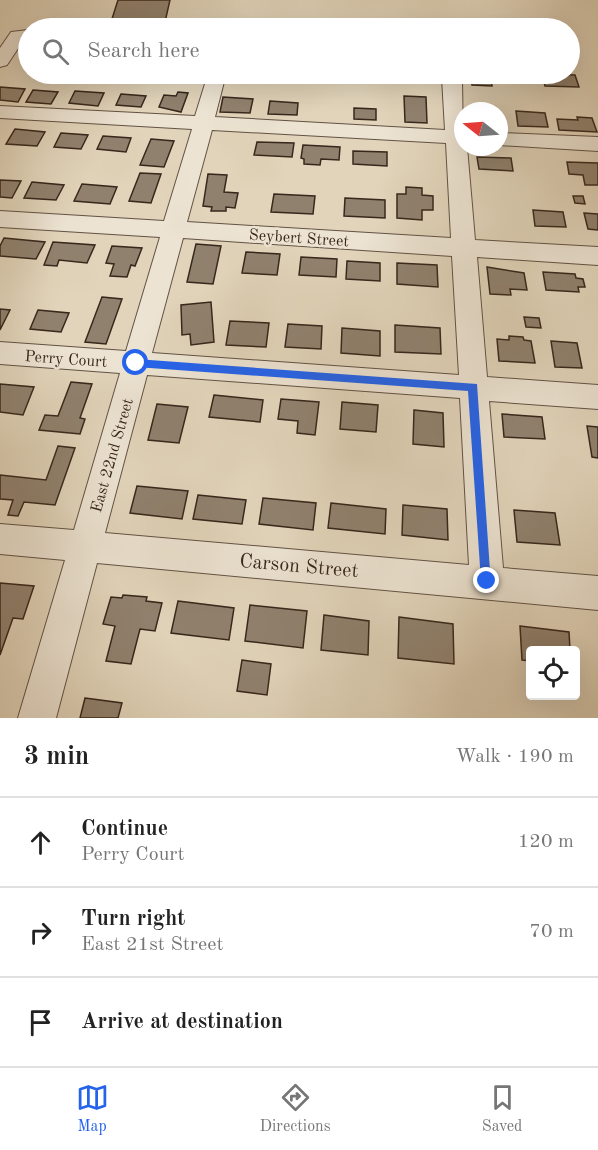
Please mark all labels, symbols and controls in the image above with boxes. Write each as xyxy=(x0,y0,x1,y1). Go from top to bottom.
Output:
search box xyxy=(18,18,580,84)
icon: search xyxy=(39,35,72,68)
text: Search here xyxy=(87,40,200,62)
north arrow xyxy=(454,102,508,156)
street label: Seybert Street xyxy=(248,228,350,251)
street label: Perry Court xyxy=(24,349,108,371)
route start xyxy=(122,349,148,375)
street label: East 22nd Street xyxy=(89,396,137,515)
street label: Carson Street xyxy=(238,552,359,582)
route end xyxy=(473,567,499,593)
map controls xyxy=(526,646,580,700)
button: locate xyxy=(526,646,580,700)
text: 3 min xyxy=(24,744,89,770)
text: Walk · 190 m xyxy=(455,747,574,767)
text: Continue xyxy=(81,818,168,840)
icon: ahead xyxy=(24,826,57,859)
text: 120 m xyxy=(518,832,574,852)
text: Perry Court xyxy=(81,845,185,865)
text: Turn right xyxy=(81,908,185,930)
icon: right xyxy=(24,916,57,949)
text: 70 m xyxy=(529,922,574,942)
text: East 21st Street xyxy=(81,935,223,955)
icon: arrive xyxy=(24,1006,57,1039)
text: Arrive at destination xyxy=(81,1011,283,1033)
tab: Map xyxy=(76,1081,109,1137)
tab: Directions xyxy=(260,1081,331,1137)
tab: Saved xyxy=(482,1081,522,1137)

